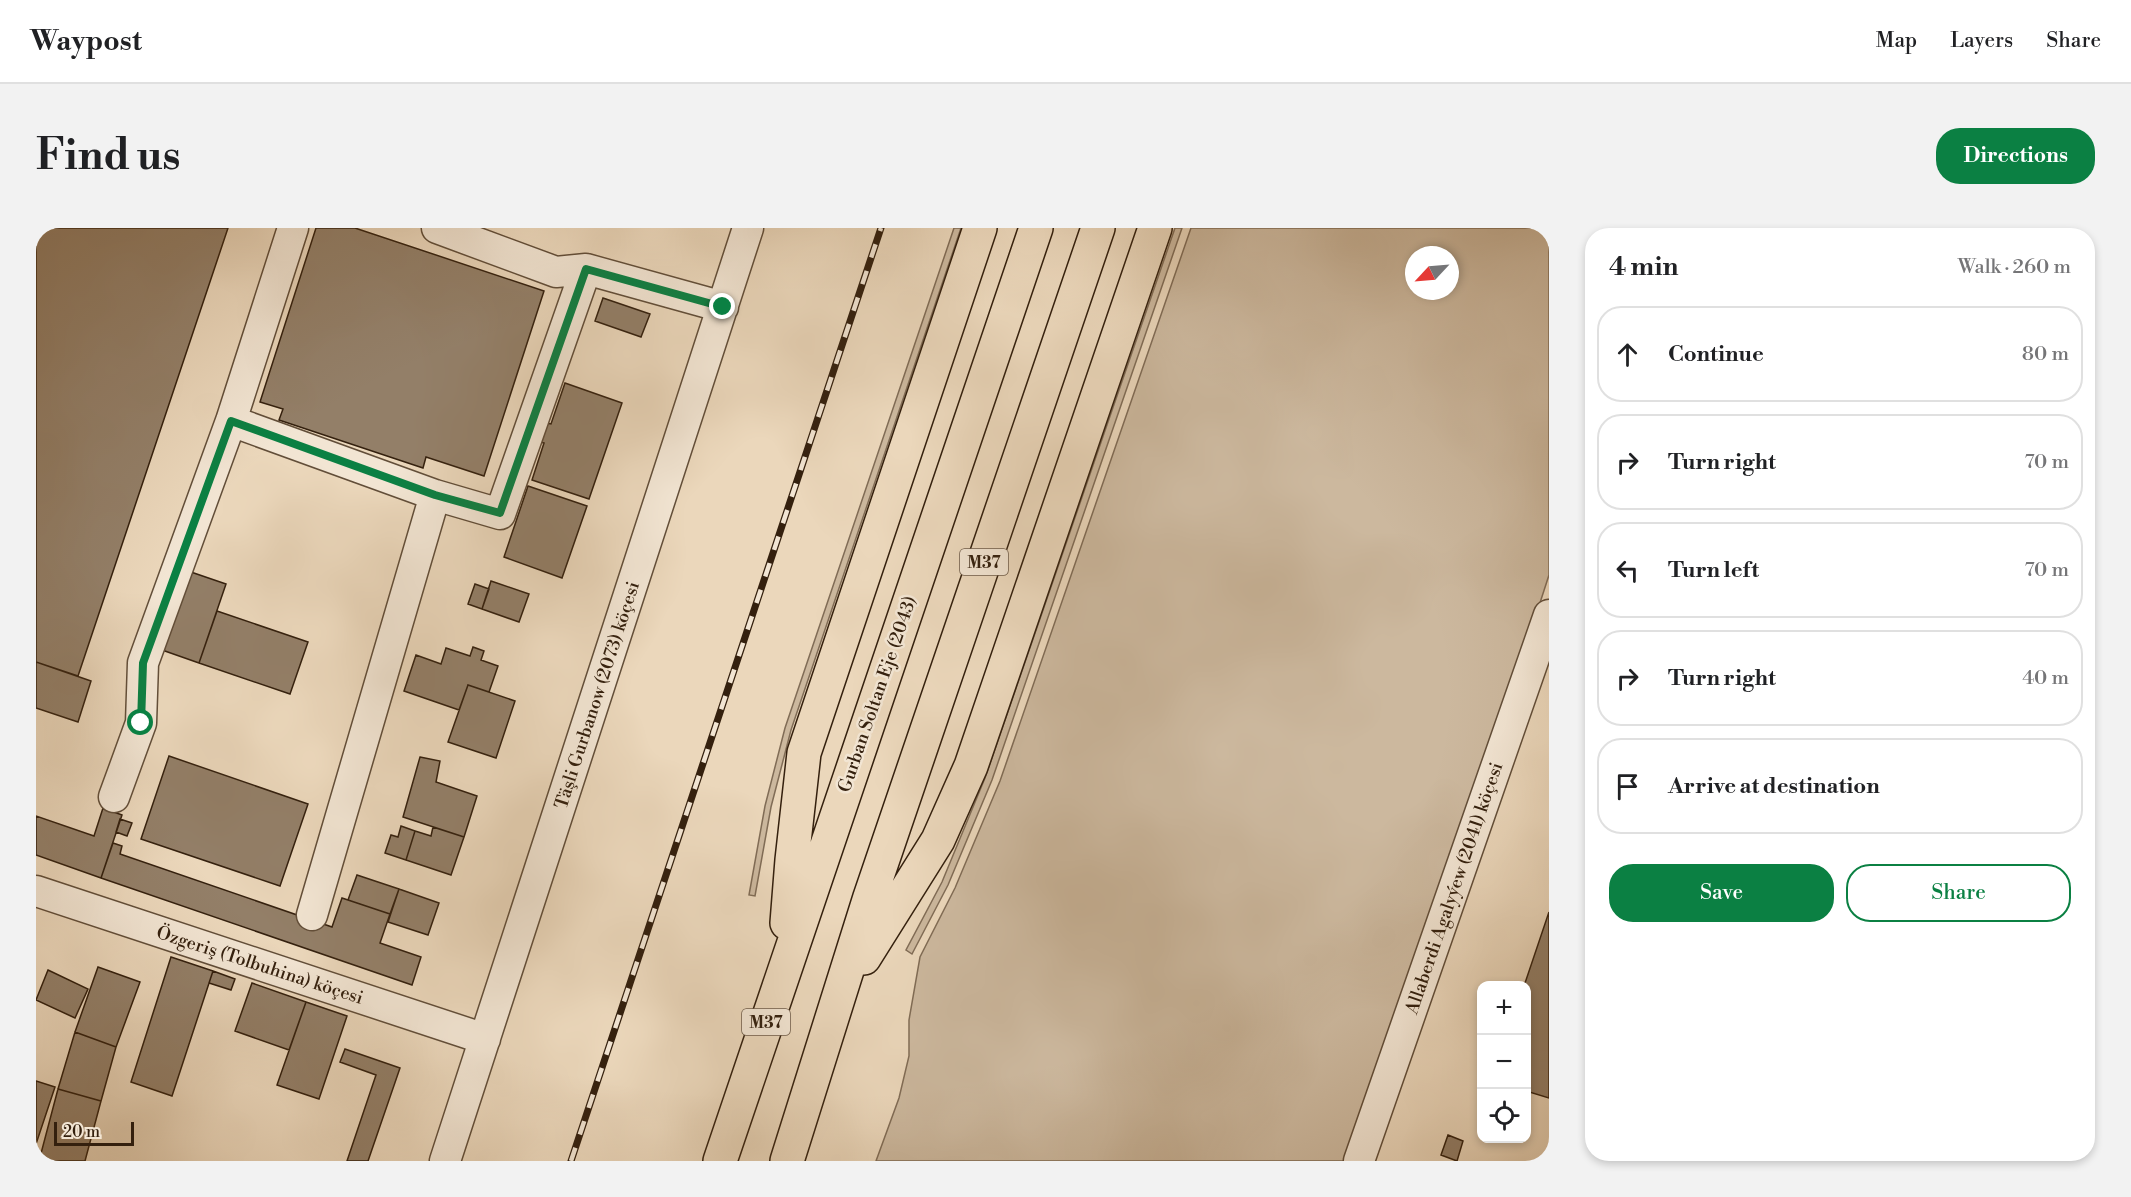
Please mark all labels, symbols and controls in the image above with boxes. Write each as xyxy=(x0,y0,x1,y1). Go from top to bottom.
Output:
text: Waypost xyxy=(30,24,142,59)
text: Map xyxy=(1876,28,1917,54)
text: Layers xyxy=(1950,28,2013,54)
text: Share xyxy=(2046,28,2101,54)
button: Directions xyxy=(1936,128,2095,184)
text: Find us xyxy=(36,130,180,183)
north arrow xyxy=(1405,246,1459,300)
text: 4 min xyxy=(1609,251,1679,283)
text: Walk · 260 m xyxy=(1958,255,2071,280)
route end xyxy=(709,293,735,319)
icon: ahead xyxy=(1611,338,1644,371)
text: Continue xyxy=(1668,341,1764,368)
text: 80 m xyxy=(2022,342,2069,367)
icon: right xyxy=(1611,446,1644,479)
text: Turn right xyxy=(1668,449,1776,476)
text: 70 m xyxy=(2025,450,2069,475)
road number: M37 xyxy=(960,549,1008,575)
icon: left xyxy=(1611,554,1644,587)
text: Turn left xyxy=(1668,557,1759,584)
text: 70 m xyxy=(2025,558,2069,583)
street label: Täşli Gurbanow (2073) köçesi xyxy=(550,579,645,812)
street label: Gurban Soltan Eje (2043) xyxy=(833,593,922,795)
icon: right xyxy=(1611,662,1644,695)
text: Turn right xyxy=(1668,665,1776,692)
text: 40 m xyxy=(2022,666,2069,691)
route start xyxy=(127,709,153,735)
street label: Allaberdi Agalyýew (2041) köçesi xyxy=(1400,759,1508,1018)
icon: arrive xyxy=(1611,770,1644,803)
text: Arrive at destination xyxy=(1668,773,1880,800)
button: Save xyxy=(1609,864,1834,922)
button: Share xyxy=(1846,864,2071,922)
street label: Özgeriş (Tolbuhina) köçesi xyxy=(153,921,366,1010)
map controls xyxy=(1477,981,1531,1143)
button: + xyxy=(1477,981,1531,1035)
road number: M37 xyxy=(742,1009,790,1035)
button: − xyxy=(1477,1035,1531,1089)
button: locate xyxy=(1477,1089,1531,1143)
scale bar xyxy=(54,1119,134,1146)
text: 20 m xyxy=(63,1122,100,1142)

